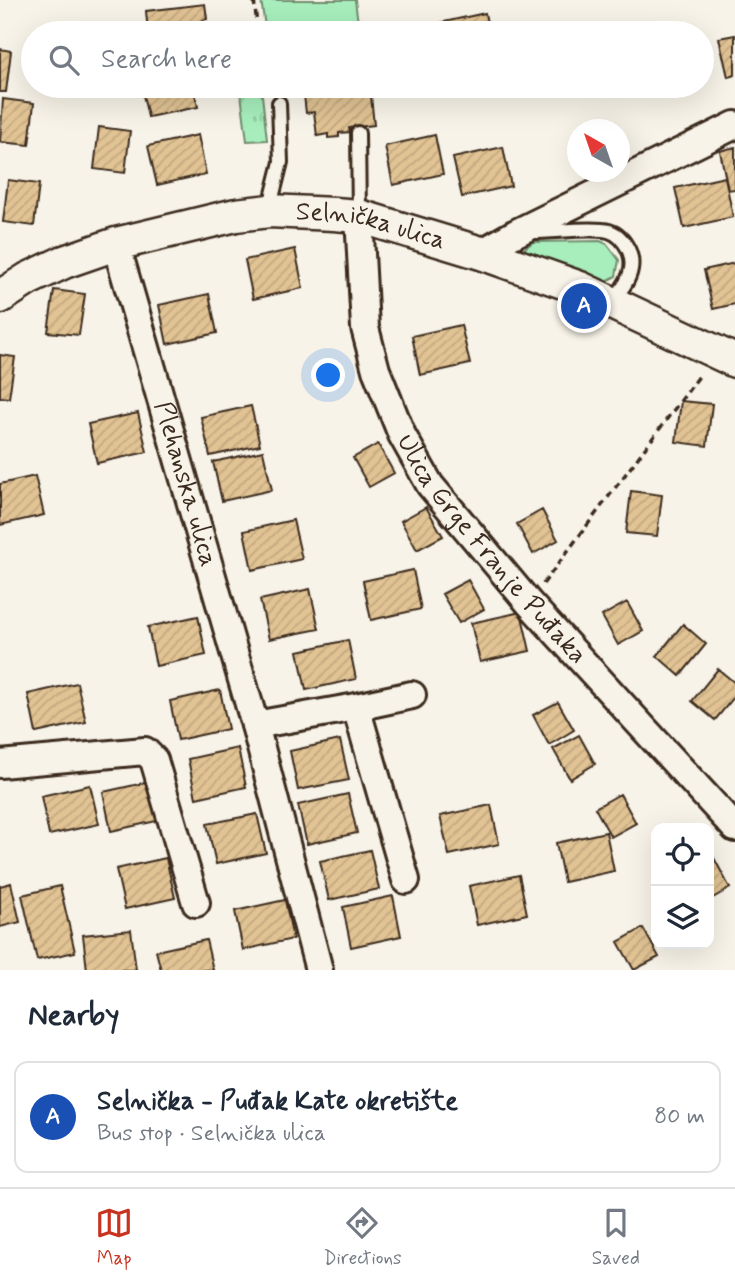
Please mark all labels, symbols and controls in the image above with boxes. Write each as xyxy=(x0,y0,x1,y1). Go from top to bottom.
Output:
search box xyxy=(21,21,714,98)
icon: search xyxy=(45,41,83,79)
text: Search here xyxy=(101,43,232,77)
north arrow xyxy=(567,119,630,182)
street label: Selnička ulica xyxy=(295,195,449,258)
pin: A xyxy=(561,280,607,332)
your location xyxy=(311,358,345,392)
street label: Plehanska ulica xyxy=(145,398,225,571)
street label: Ulica Grge Franje Puđaka xyxy=(388,428,594,672)
map controls xyxy=(651,823,714,949)
button: locate xyxy=(651,823,714,886)
button: layers xyxy=(651,886,714,949)
text: Nearby xyxy=(28,996,119,1035)
text: Selnička - Puđak Kate okretište xyxy=(97,1085,458,1119)
text: A xyxy=(45,1102,61,1132)
text: 80 m xyxy=(654,1102,705,1132)
text: Bus stop · Selnička ulica xyxy=(97,1119,326,1149)
tab: Map xyxy=(95,1204,133,1271)
tab: Directions xyxy=(323,1204,402,1271)
tab: Saved xyxy=(592,1204,640,1271)

